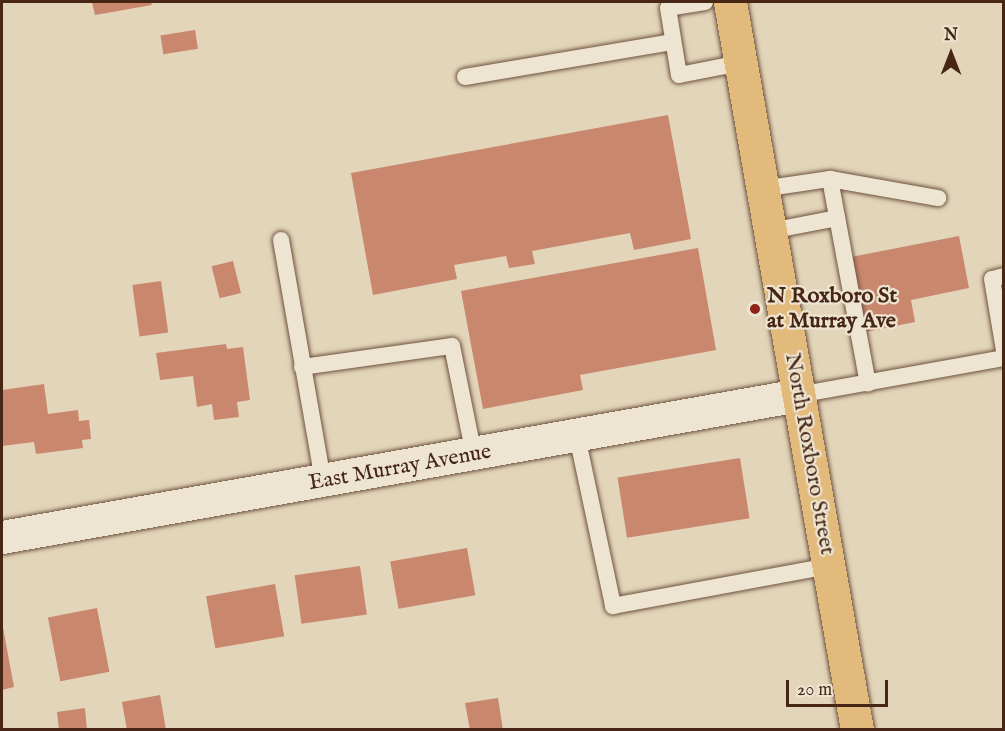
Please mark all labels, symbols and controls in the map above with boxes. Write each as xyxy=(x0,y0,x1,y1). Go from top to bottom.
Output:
north arrow xyxy=(921,24,981,84)
text: N xyxy=(944,26,958,46)
place label: N Roxboro St at Murray Ave xyxy=(767,283,897,334)
marker: N Roxboro St at Murray Ave xyxy=(748,302,762,316)
street label: North Roxboro Street xyxy=(778,351,840,557)
street label: East Murray Avenue xyxy=(307,439,493,497)
scale bar xyxy=(789,668,891,706)
text: 20 m xyxy=(797,679,832,702)

